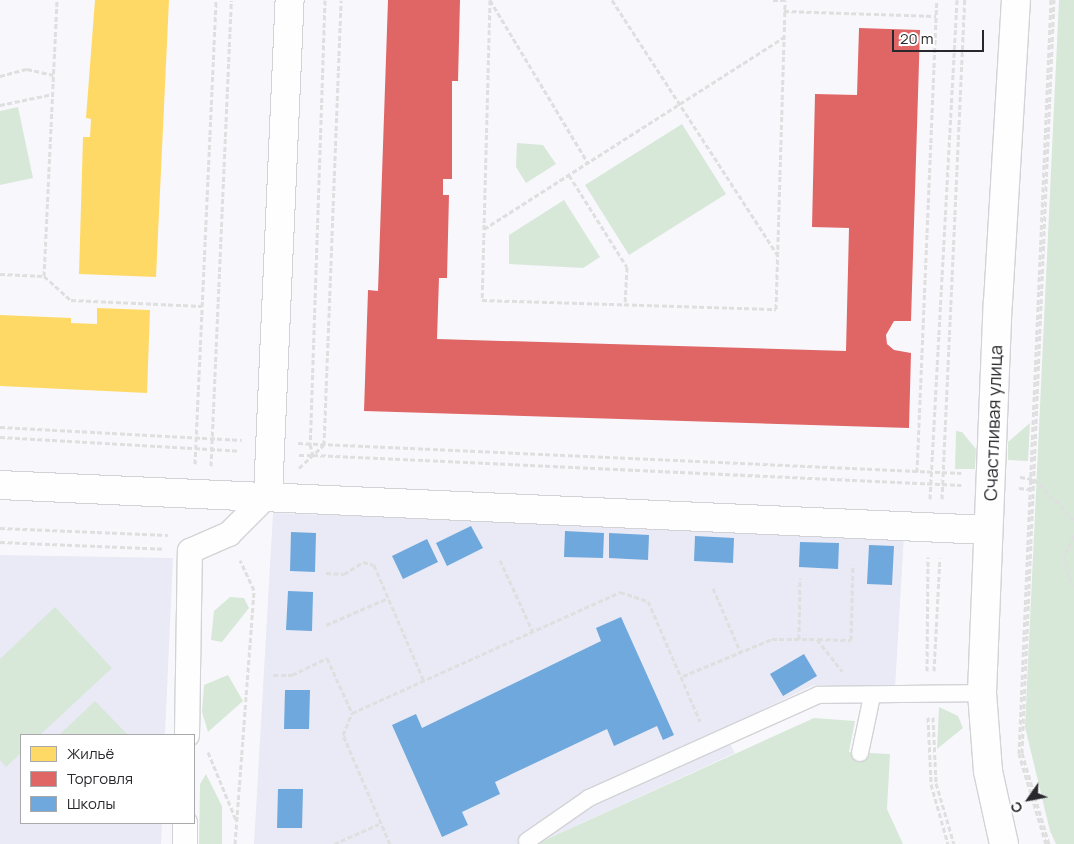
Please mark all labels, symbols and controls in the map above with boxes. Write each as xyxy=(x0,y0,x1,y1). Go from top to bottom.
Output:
scale bar xyxy=(894,20,986,52)
text: 20 m xyxy=(900,28,933,49)
street label: Счастливая улица xyxy=(979,345,1007,501)
legend xyxy=(20,734,195,824)
text: Жильё xyxy=(67,743,114,764)
text: Торговля xyxy=(67,768,133,789)
north arrow xyxy=(1004,774,1054,824)
text: Школы xyxy=(67,793,115,814)
text: С xyxy=(1005,798,1027,817)

